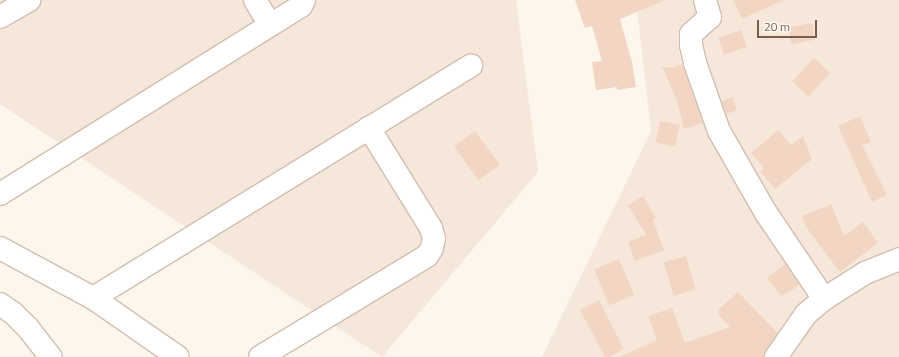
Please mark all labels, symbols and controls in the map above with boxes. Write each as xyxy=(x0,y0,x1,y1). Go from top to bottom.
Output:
scale bar xyxy=(759,12,819,38)
text: 20 m xyxy=(764,17,790,36)

